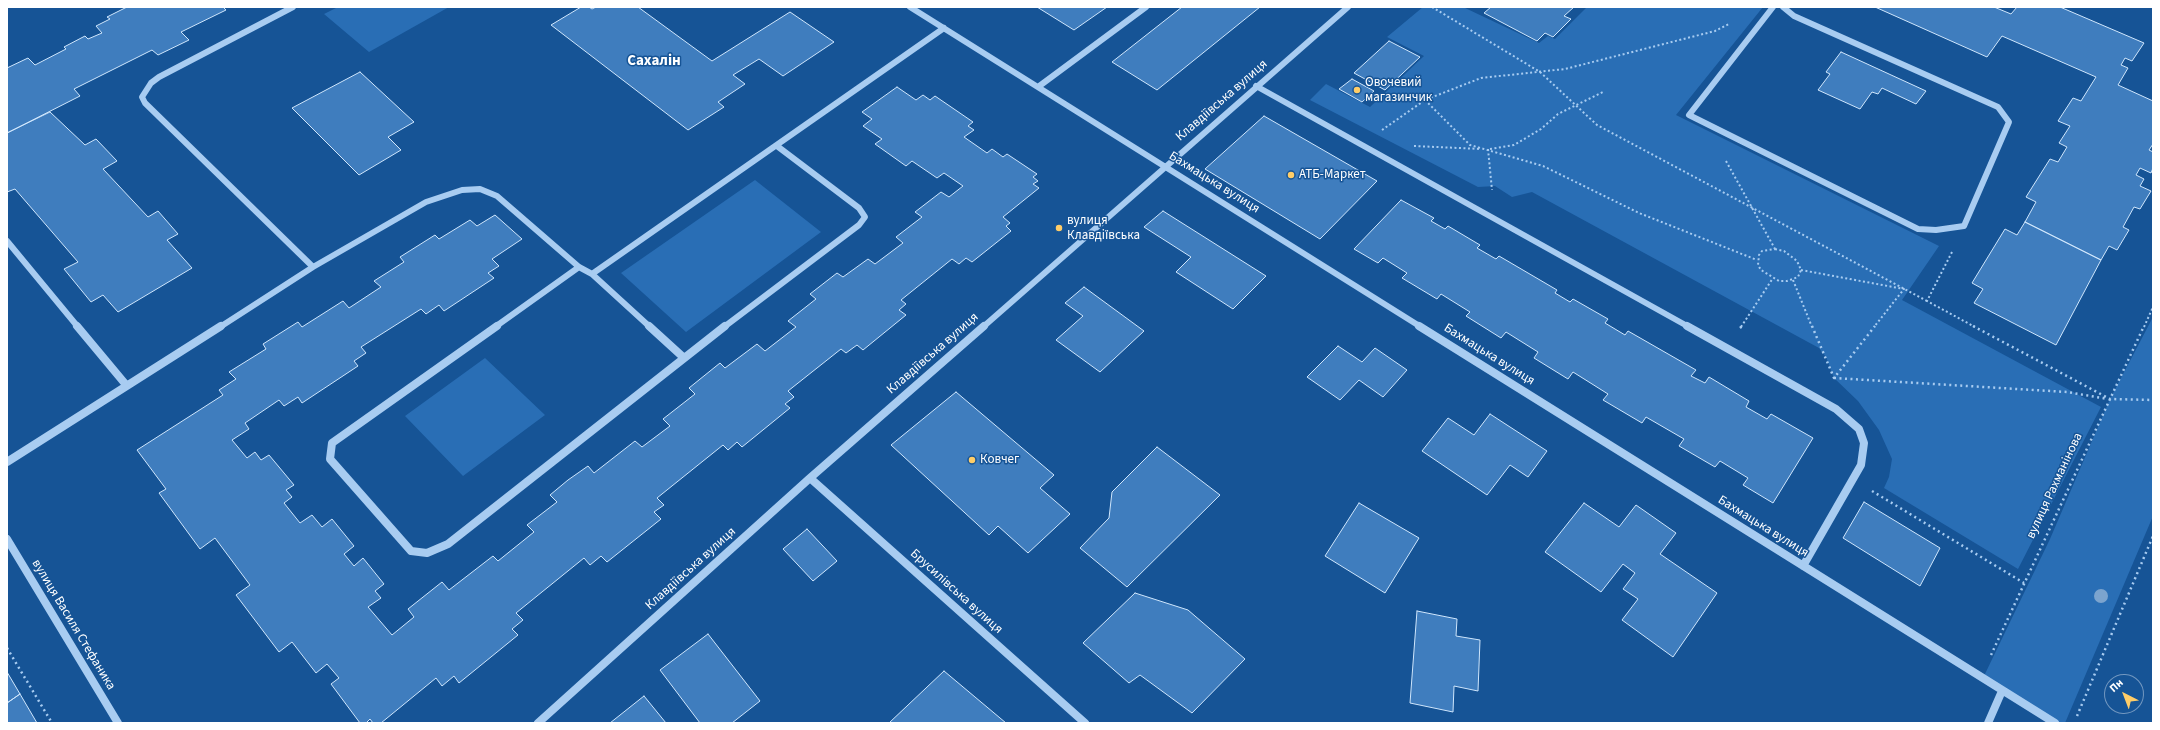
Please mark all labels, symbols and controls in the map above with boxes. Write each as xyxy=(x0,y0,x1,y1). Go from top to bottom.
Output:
district label: Сахалін xyxy=(627,53,681,71)
street label: Клавдіївська вулиця xyxy=(1173,57,1271,145)
place label: Овочевий магазинчик xyxy=(1365,75,1432,106)
marker: Овочевий магазинчик xyxy=(1352,85,1362,95)
street label: Бахмацька вулиця xyxy=(1166,149,1262,217)
place label: АТБ-Маркет xyxy=(1299,167,1366,183)
marker: АТБ-Маркет xyxy=(1286,170,1296,180)
place label: вулиця Клавдіївська xyxy=(1067,213,1140,244)
marker: вулиця Клавдіївська xyxy=(1054,223,1064,233)
street label: Клавдіївська вулиця xyxy=(884,310,982,398)
street label: Бахмацька вулиця xyxy=(1441,321,1537,389)
street label: вулиця Рахманінова xyxy=(2024,430,2086,542)
place label: Ковчег xyxy=(980,452,1019,468)
marker: Ковчег xyxy=(967,455,977,465)
street label: Бахмацька вулиця xyxy=(1715,493,1811,561)
street label: Клавдіївська вулиця xyxy=(643,524,739,614)
street label: Брусилівська вулиця xyxy=(906,546,1006,638)
street label: вулиця Василя Стефаника xyxy=(28,557,118,693)
north arrow xyxy=(2104,674,2144,714)
text: Пн xyxy=(2106,675,2126,696)

